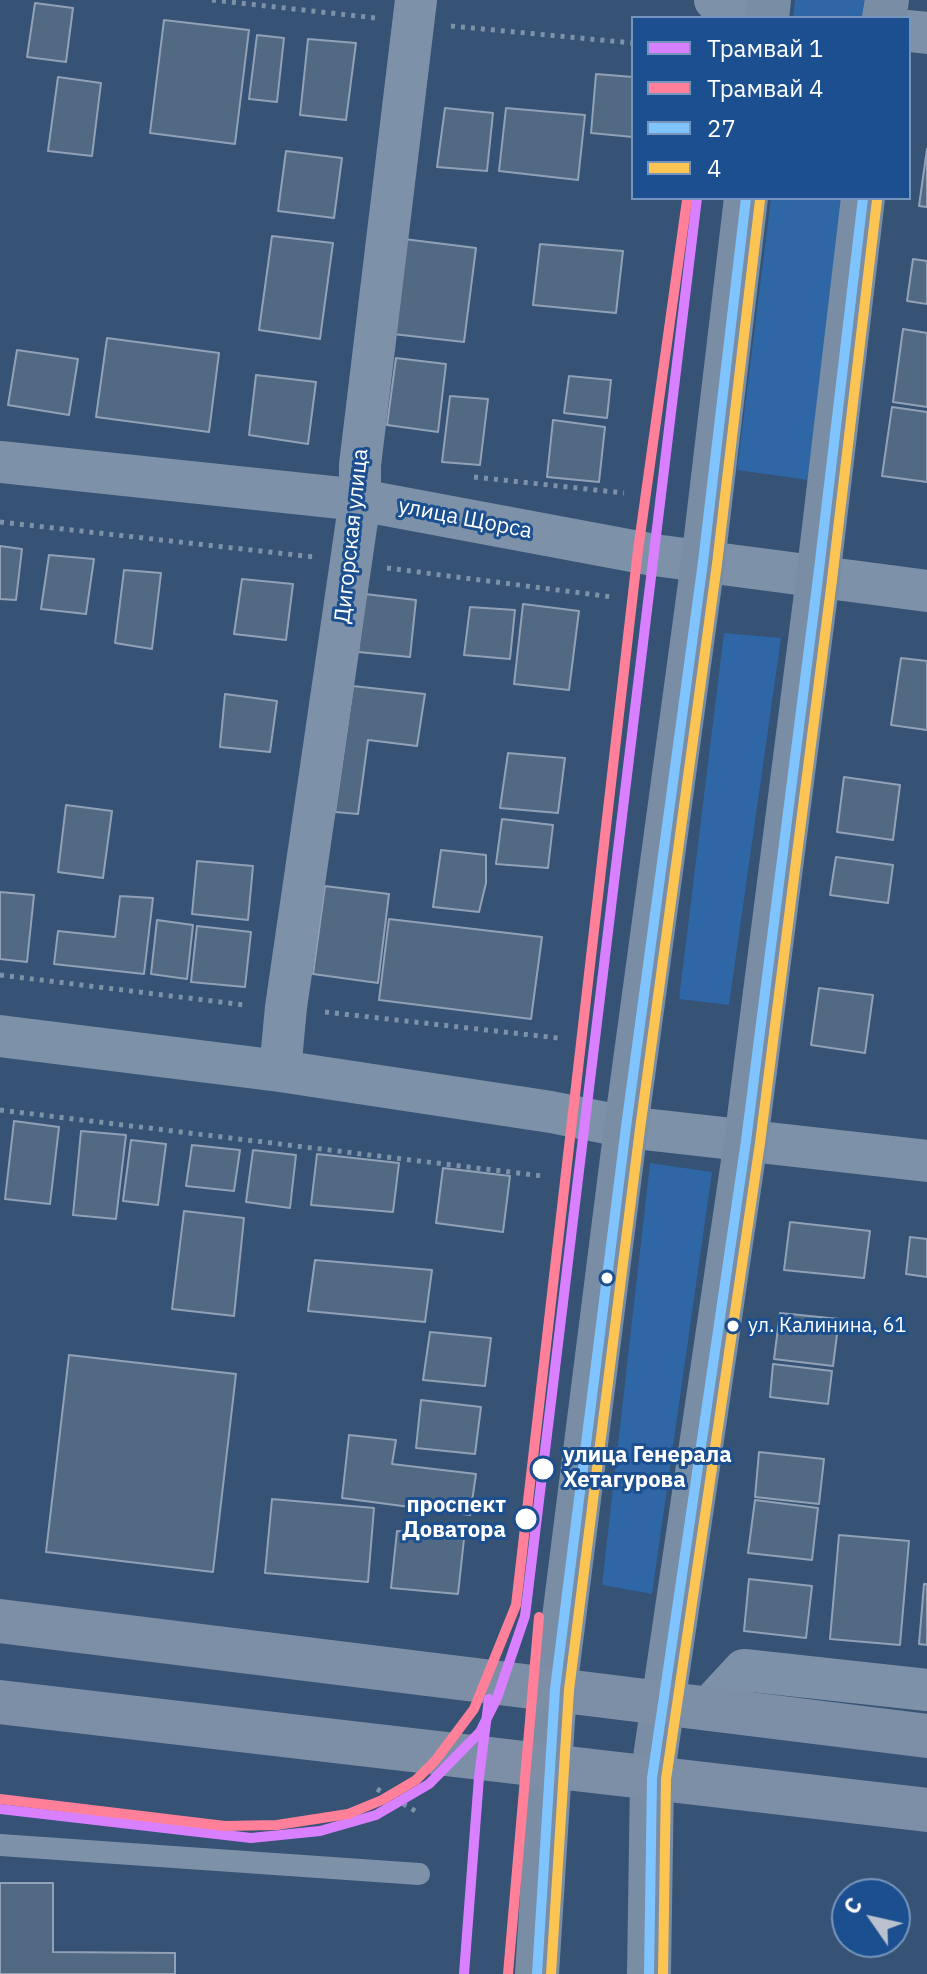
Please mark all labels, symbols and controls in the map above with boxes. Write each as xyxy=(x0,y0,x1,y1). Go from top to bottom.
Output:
legend xyxy=(631,16,911,200)
text: Трамвай 1 xyxy=(707,32,823,64)
text: Трамвай 4 xyxy=(707,72,823,104)
text: 27 xyxy=(707,112,736,144)
text: 4 xyxy=(707,152,721,184)
street label: Дигорская улица xyxy=(330,447,374,625)
street label: улица Щорса xyxy=(396,493,534,545)
unlabelled marker xyxy=(599,1270,615,1286)
place label: ул. Калинина, 61 xyxy=(748,1314,907,1338)
marker: ул. Калинина, 61 xyxy=(725,1318,741,1334)
place label: улица Генерала Хетагурова xyxy=(563,1443,732,1494)
marker: улица Генерала Хетагурова xyxy=(530,1456,556,1482)
place label: проспект Доватора xyxy=(402,1493,506,1544)
marker: проспект Доватора xyxy=(513,1506,539,1532)
north arrow xyxy=(831,1878,911,1958)
text: С xyxy=(836,1891,868,1919)

